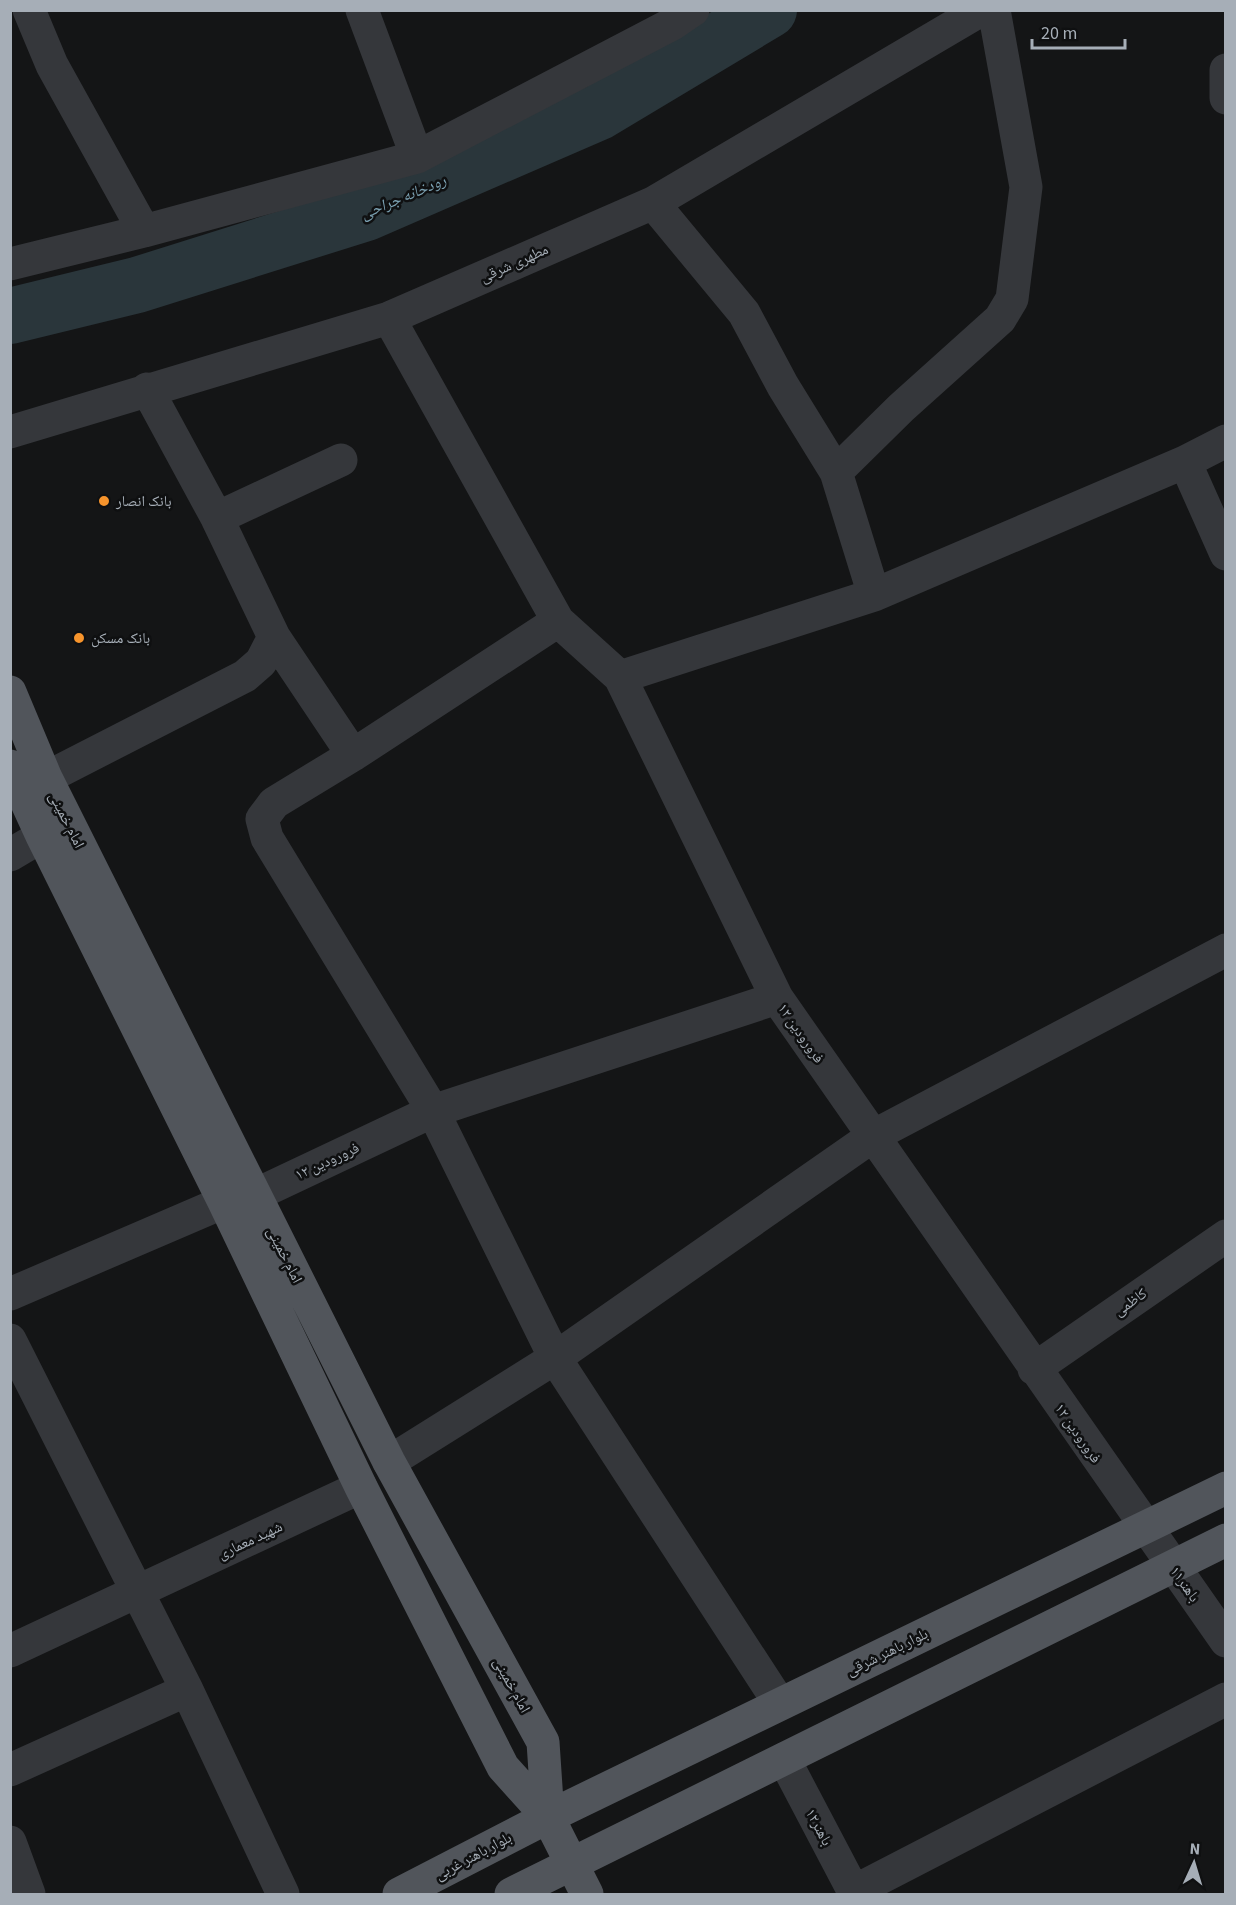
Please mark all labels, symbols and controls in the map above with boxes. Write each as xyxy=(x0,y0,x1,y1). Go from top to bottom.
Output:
scale bar xyxy=(1032,12,1125,50)
text: 20 m xyxy=(1041,21,1077,46)
water label: رودخانه جراحی xyxy=(357,169,450,225)
street label: مطهری شرقی xyxy=(477,239,552,288)
place label: بانک انصار xyxy=(115,491,172,512)
marker: بانک انصار xyxy=(97,494,111,508)
place label: بانک مسکن xyxy=(91,628,150,649)
marker: بانک مسکن xyxy=(72,631,86,645)
street label: امام خمینی xyxy=(43,789,90,852)
street label: ۱۲ فرورودین xyxy=(772,999,829,1067)
street label: ۱۲ فرورودین xyxy=(292,1137,363,1186)
street label: امام خمینی xyxy=(261,1224,308,1287)
street label: کاظمی xyxy=(1109,1283,1151,1321)
street label: ۱۲ فرورودین xyxy=(1049,1399,1106,1467)
street label: شهید معماری xyxy=(214,1516,286,1565)
street label: باهنر۱۱ xyxy=(1165,1562,1205,1606)
street label: بلوار باهنر شرقی xyxy=(843,1624,932,1681)
street label: امام خمینی xyxy=(488,1654,535,1717)
street label: باهنر۱۲ xyxy=(800,1805,837,1850)
street label: بلوار باهنر غربی xyxy=(431,1827,515,1885)
north arrow xyxy=(1164,1833,1224,1893)
text: N xyxy=(1189,1838,1201,1860)

